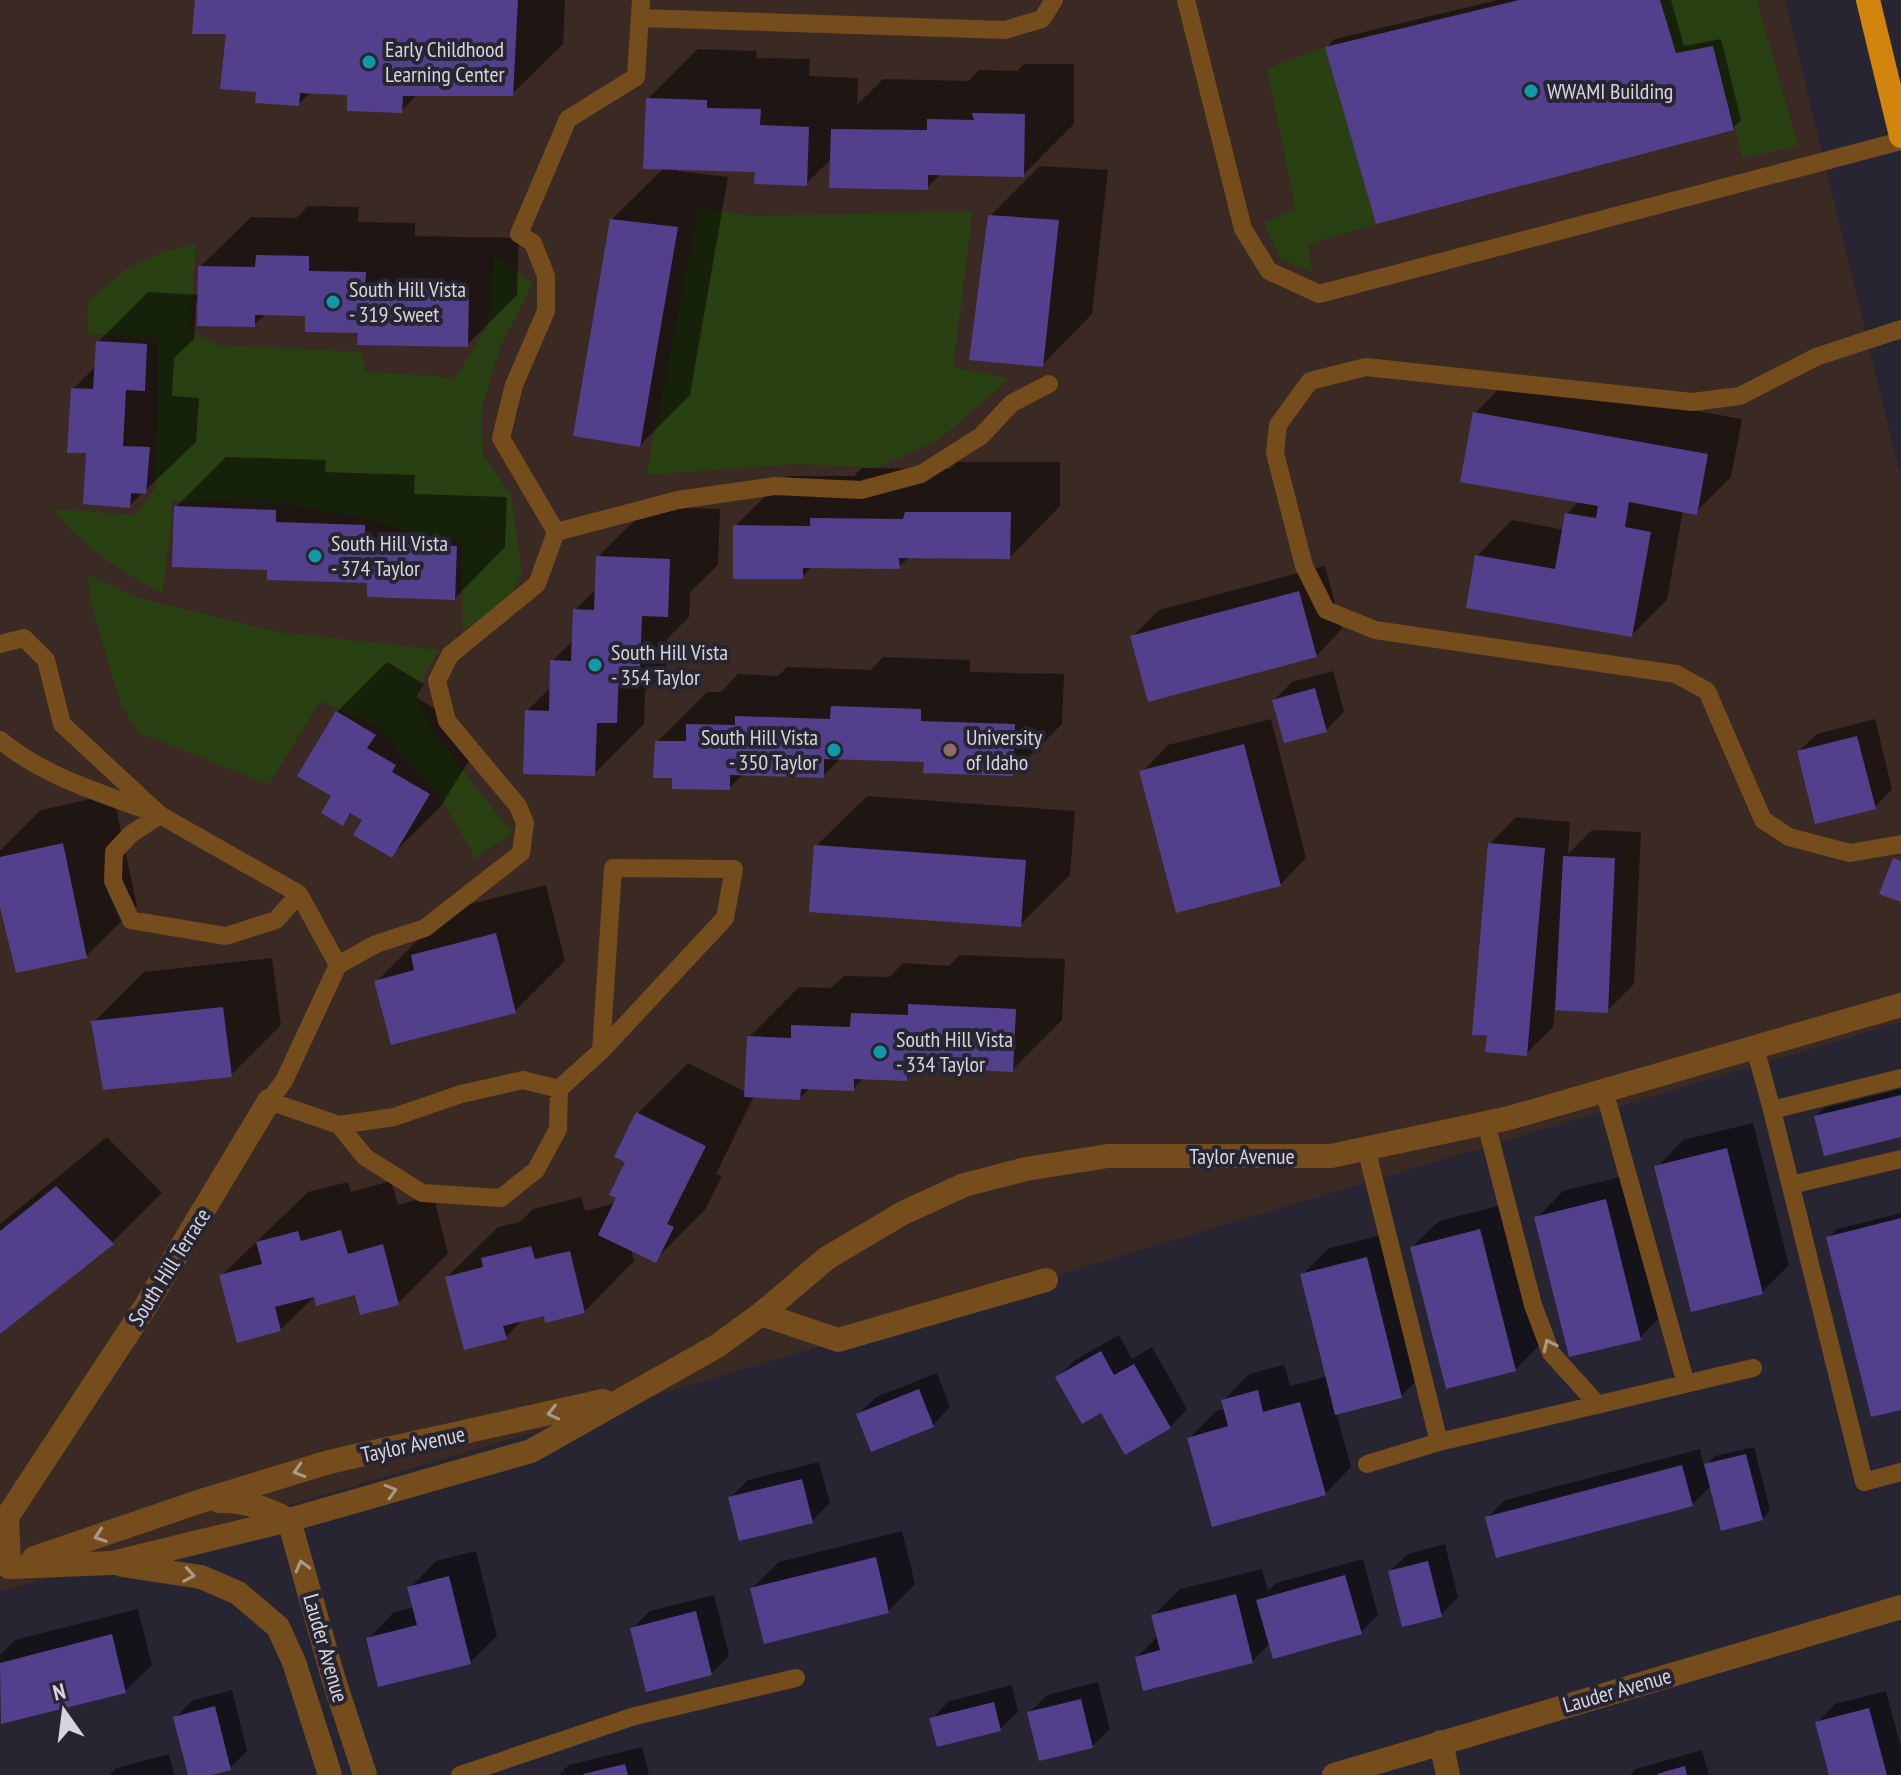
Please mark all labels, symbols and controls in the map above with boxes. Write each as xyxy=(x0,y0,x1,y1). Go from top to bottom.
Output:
place label: Early Childhood Learning Center xyxy=(385,35,505,88)
marker: Early Childhood Learning Center xyxy=(360,53,378,71)
place label: WWAMI Building xyxy=(1547,77,1673,105)
marker: WWAMI Building xyxy=(1522,82,1540,100)
place label: South Hill Vista - 319 Sweet xyxy=(349,275,466,328)
marker: South Hill Vista - 319 Sweet xyxy=(324,293,342,311)
place label: South Hill Vista - 374 Taylor xyxy=(331,529,448,582)
marker: South Hill Vista - 374 Taylor xyxy=(306,547,324,565)
place label: South Hill Vista - 354 Taylor xyxy=(611,638,728,691)
marker: South Hill Vista - 354 Taylor xyxy=(586,656,604,674)
place label: South Hill Vista - 350 Taylor xyxy=(701,723,818,776)
place label: University of Idaho xyxy=(966,723,1043,776)
marker: South Hill Vista - 350 Taylor xyxy=(825,741,843,759)
marker: University of Idaho xyxy=(941,741,959,759)
place label: South Hill Vista - 334 Taylor xyxy=(896,1025,1013,1078)
marker: South Hill Vista - 334 Taylor xyxy=(871,1043,889,1061)
street label: Taylor Avenue xyxy=(1189,1142,1295,1170)
street label: South Hill Terrace xyxy=(122,1203,216,1331)
one-way arrow xyxy=(1543,1338,1559,1353)
one-way arrow xyxy=(546,1404,560,1421)
street label: Taylor Avenue xyxy=(359,1419,467,1469)
one-way arrow xyxy=(293,1462,307,1478)
one-way arrow xyxy=(384,1484,398,1500)
one-way arrow xyxy=(94,1526,108,1542)
one-way arrow xyxy=(295,1560,311,1574)
one-way arrow xyxy=(182,1566,196,1583)
street label: Lauder Avenue xyxy=(297,1591,355,1705)
street label: Lauder Avenue xyxy=(1560,1661,1674,1719)
north arrow xyxy=(24,1671,104,1751)
text: N xyxy=(50,1677,68,1707)

